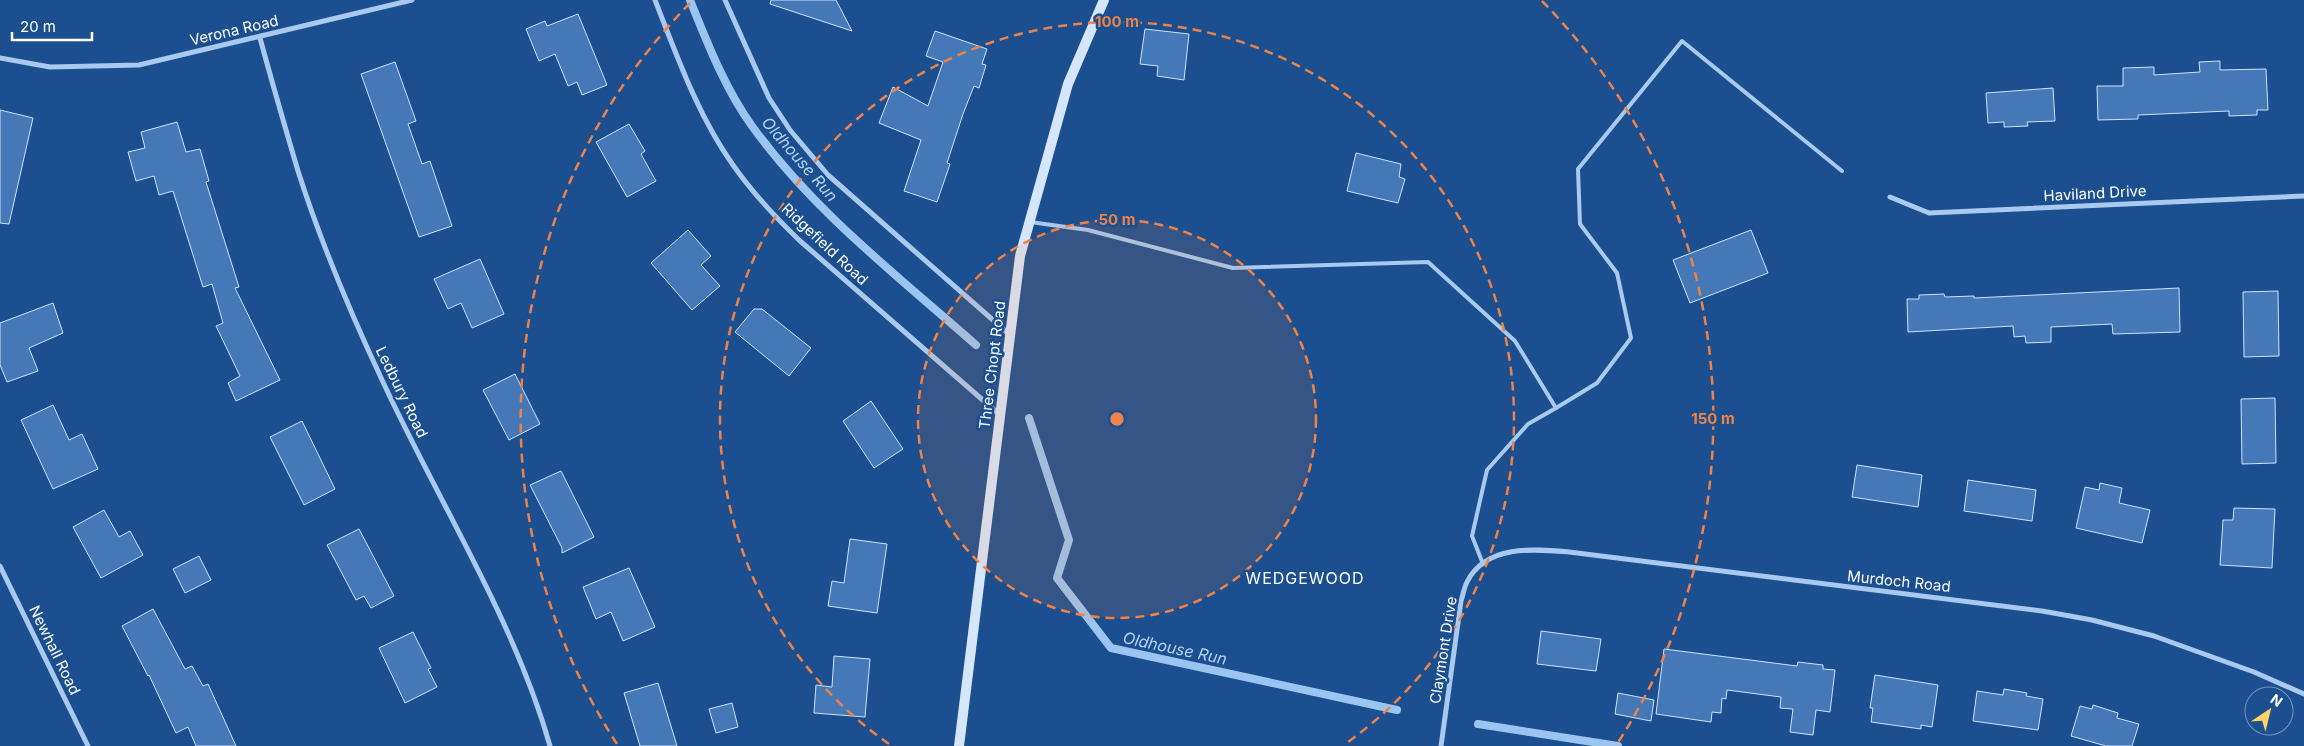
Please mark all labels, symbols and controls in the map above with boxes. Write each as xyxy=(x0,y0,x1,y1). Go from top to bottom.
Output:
scale bar xyxy=(12,10,92,42)
street label: Verona Road xyxy=(188,11,280,49)
text: 100 m xyxy=(1095,12,1139,31)
text: 20 m xyxy=(20,17,56,36)
water label: Oldhouse Run xyxy=(758,113,842,205)
street label: Haviland Drive xyxy=(2043,181,2147,205)
street label: Ridgefield Road xyxy=(778,199,872,289)
text: 50 m xyxy=(1099,210,1135,229)
street label: Three Chopt Road xyxy=(975,300,1009,430)
street label: Ledbury Road xyxy=(372,343,432,441)
text: 150 m xyxy=(1691,409,1735,428)
centre of rings xyxy=(1108,410,1126,428)
street label: Murdoch Road xyxy=(1846,566,1952,596)
district label: WEDGEWOOD xyxy=(1245,568,1365,588)
street label: Claymont Drive xyxy=(1425,595,1461,705)
street label: Newhall Road xyxy=(25,602,85,698)
water label: Oldhouse Run xyxy=(1121,627,1229,669)
north arrow xyxy=(2244,686,2294,736)
text: N xyxy=(2267,690,2286,710)

